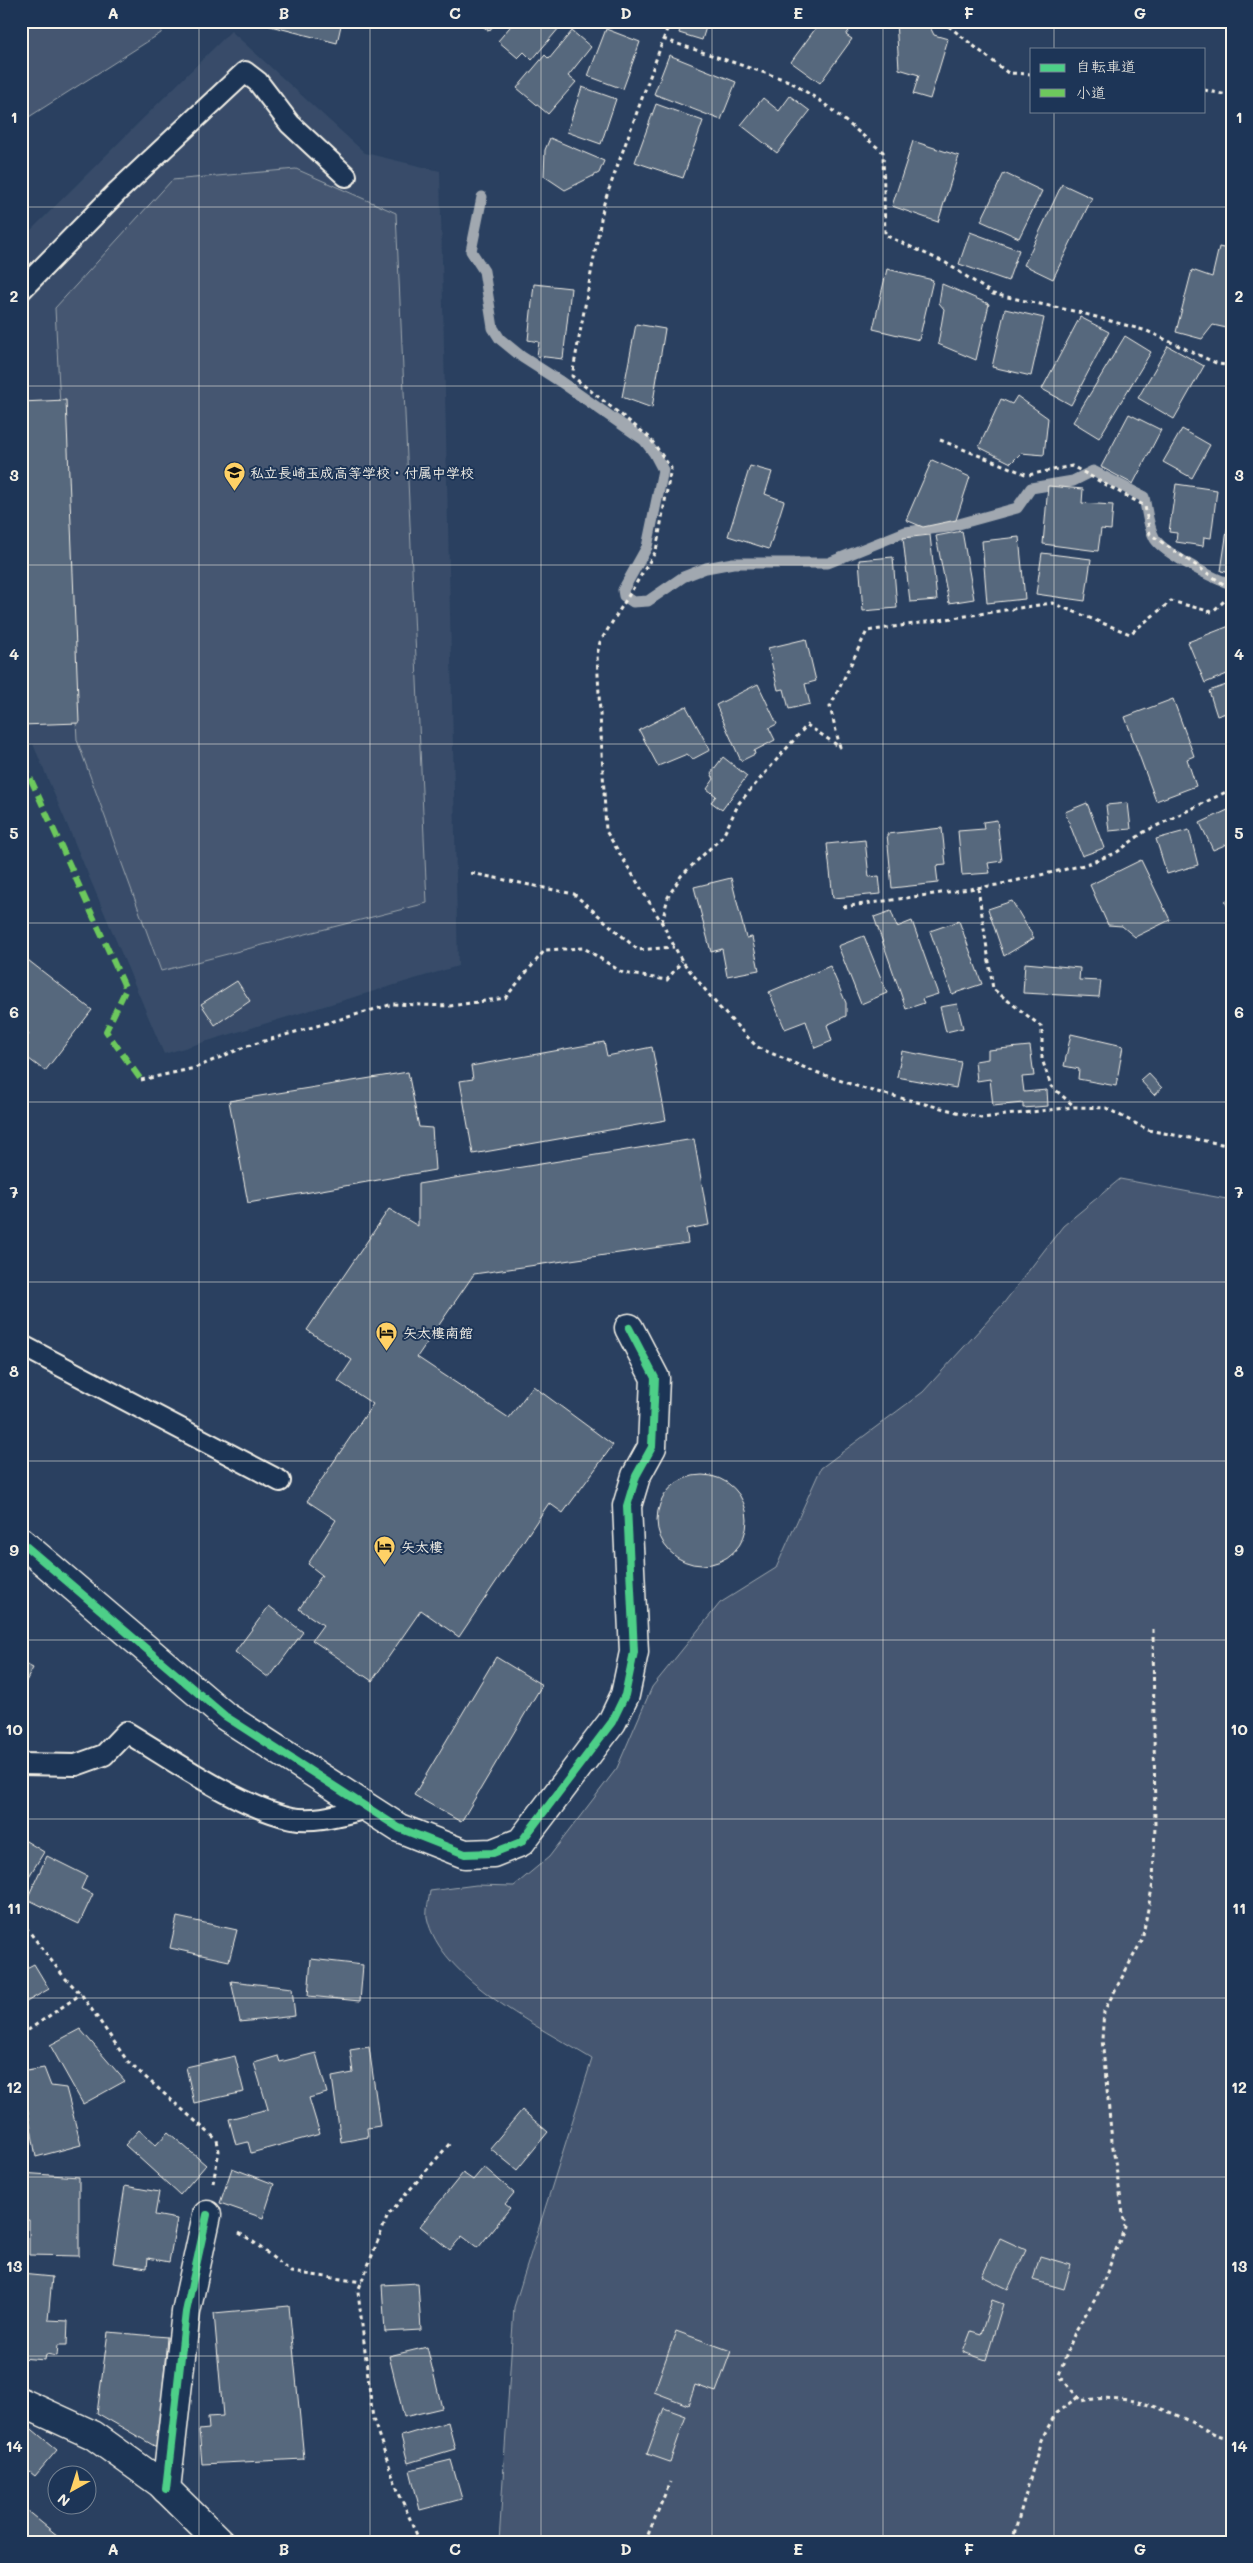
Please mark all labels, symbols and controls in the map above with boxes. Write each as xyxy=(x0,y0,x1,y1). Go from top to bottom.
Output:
text: A xyxy=(107,2,119,23)
text: B xyxy=(279,2,289,23)
text: C xyxy=(449,2,461,23)
text: D xyxy=(620,2,632,23)
text: E xyxy=(793,2,803,23)
text: F xyxy=(964,2,974,23)
text: G xyxy=(1134,2,1146,23)
legend xyxy=(1030,48,1206,112)
text: 自転車道 xyxy=(1076,56,1136,76)
text: 小道 xyxy=(1076,82,1106,102)
text: 1 xyxy=(10,106,18,127)
text: 1 xyxy=(1235,106,1243,127)
text: 2 xyxy=(10,285,19,306)
text: 2 xyxy=(1235,285,1244,306)
school or university icon: 私立長崎玉成高等学校・付属中学校 xyxy=(222,461,246,492)
place label: 私立長崎玉成高等学校・付属中学校 xyxy=(250,463,474,482)
text: 3 xyxy=(9,464,19,485)
text: 3 xyxy=(1234,464,1244,485)
text: 4 xyxy=(9,643,19,664)
text: 4 xyxy=(1234,643,1244,664)
text: 5 xyxy=(9,822,19,843)
text: 5 xyxy=(1234,822,1244,843)
text: 6 xyxy=(9,1001,19,1022)
text: 6 xyxy=(1234,1001,1244,1022)
text: 7 xyxy=(10,1181,19,1202)
text: 7 xyxy=(1235,1181,1244,1202)
hotel icon: 矢太樓南館 xyxy=(375,1321,399,1352)
place label: 矢太樓南館 xyxy=(403,1323,473,1342)
text: 8 xyxy=(9,1360,19,1381)
text: 8 xyxy=(1234,1360,1244,1381)
hotel icon: 矢太樓 xyxy=(373,1535,397,1566)
place label: 矢太樓 xyxy=(401,1537,443,1556)
text: 9 xyxy=(9,1539,19,1560)
text: 9 xyxy=(1234,1539,1244,1560)
text: 10 xyxy=(5,1718,23,1739)
text: 10 xyxy=(1230,1718,1248,1739)
text: 11 xyxy=(7,1897,21,1918)
text: 11 xyxy=(1232,1897,1246,1918)
text: 12 xyxy=(6,2076,22,2097)
text: 12 xyxy=(1231,2076,1247,2097)
text: 13 xyxy=(6,2255,23,2276)
text: 13 xyxy=(1231,2255,1248,2276)
text: 14 xyxy=(5,2435,23,2456)
text: 14 xyxy=(1230,2435,1248,2456)
north arrow xyxy=(48,2466,98,2516)
text: N xyxy=(53,2490,74,2511)
text: A xyxy=(107,2538,119,2559)
text: B xyxy=(279,2538,289,2559)
text: C xyxy=(449,2538,461,2559)
text: D xyxy=(620,2538,632,2559)
text: E xyxy=(793,2538,803,2559)
text: F xyxy=(964,2538,974,2559)
text: G xyxy=(1134,2538,1146,2559)

